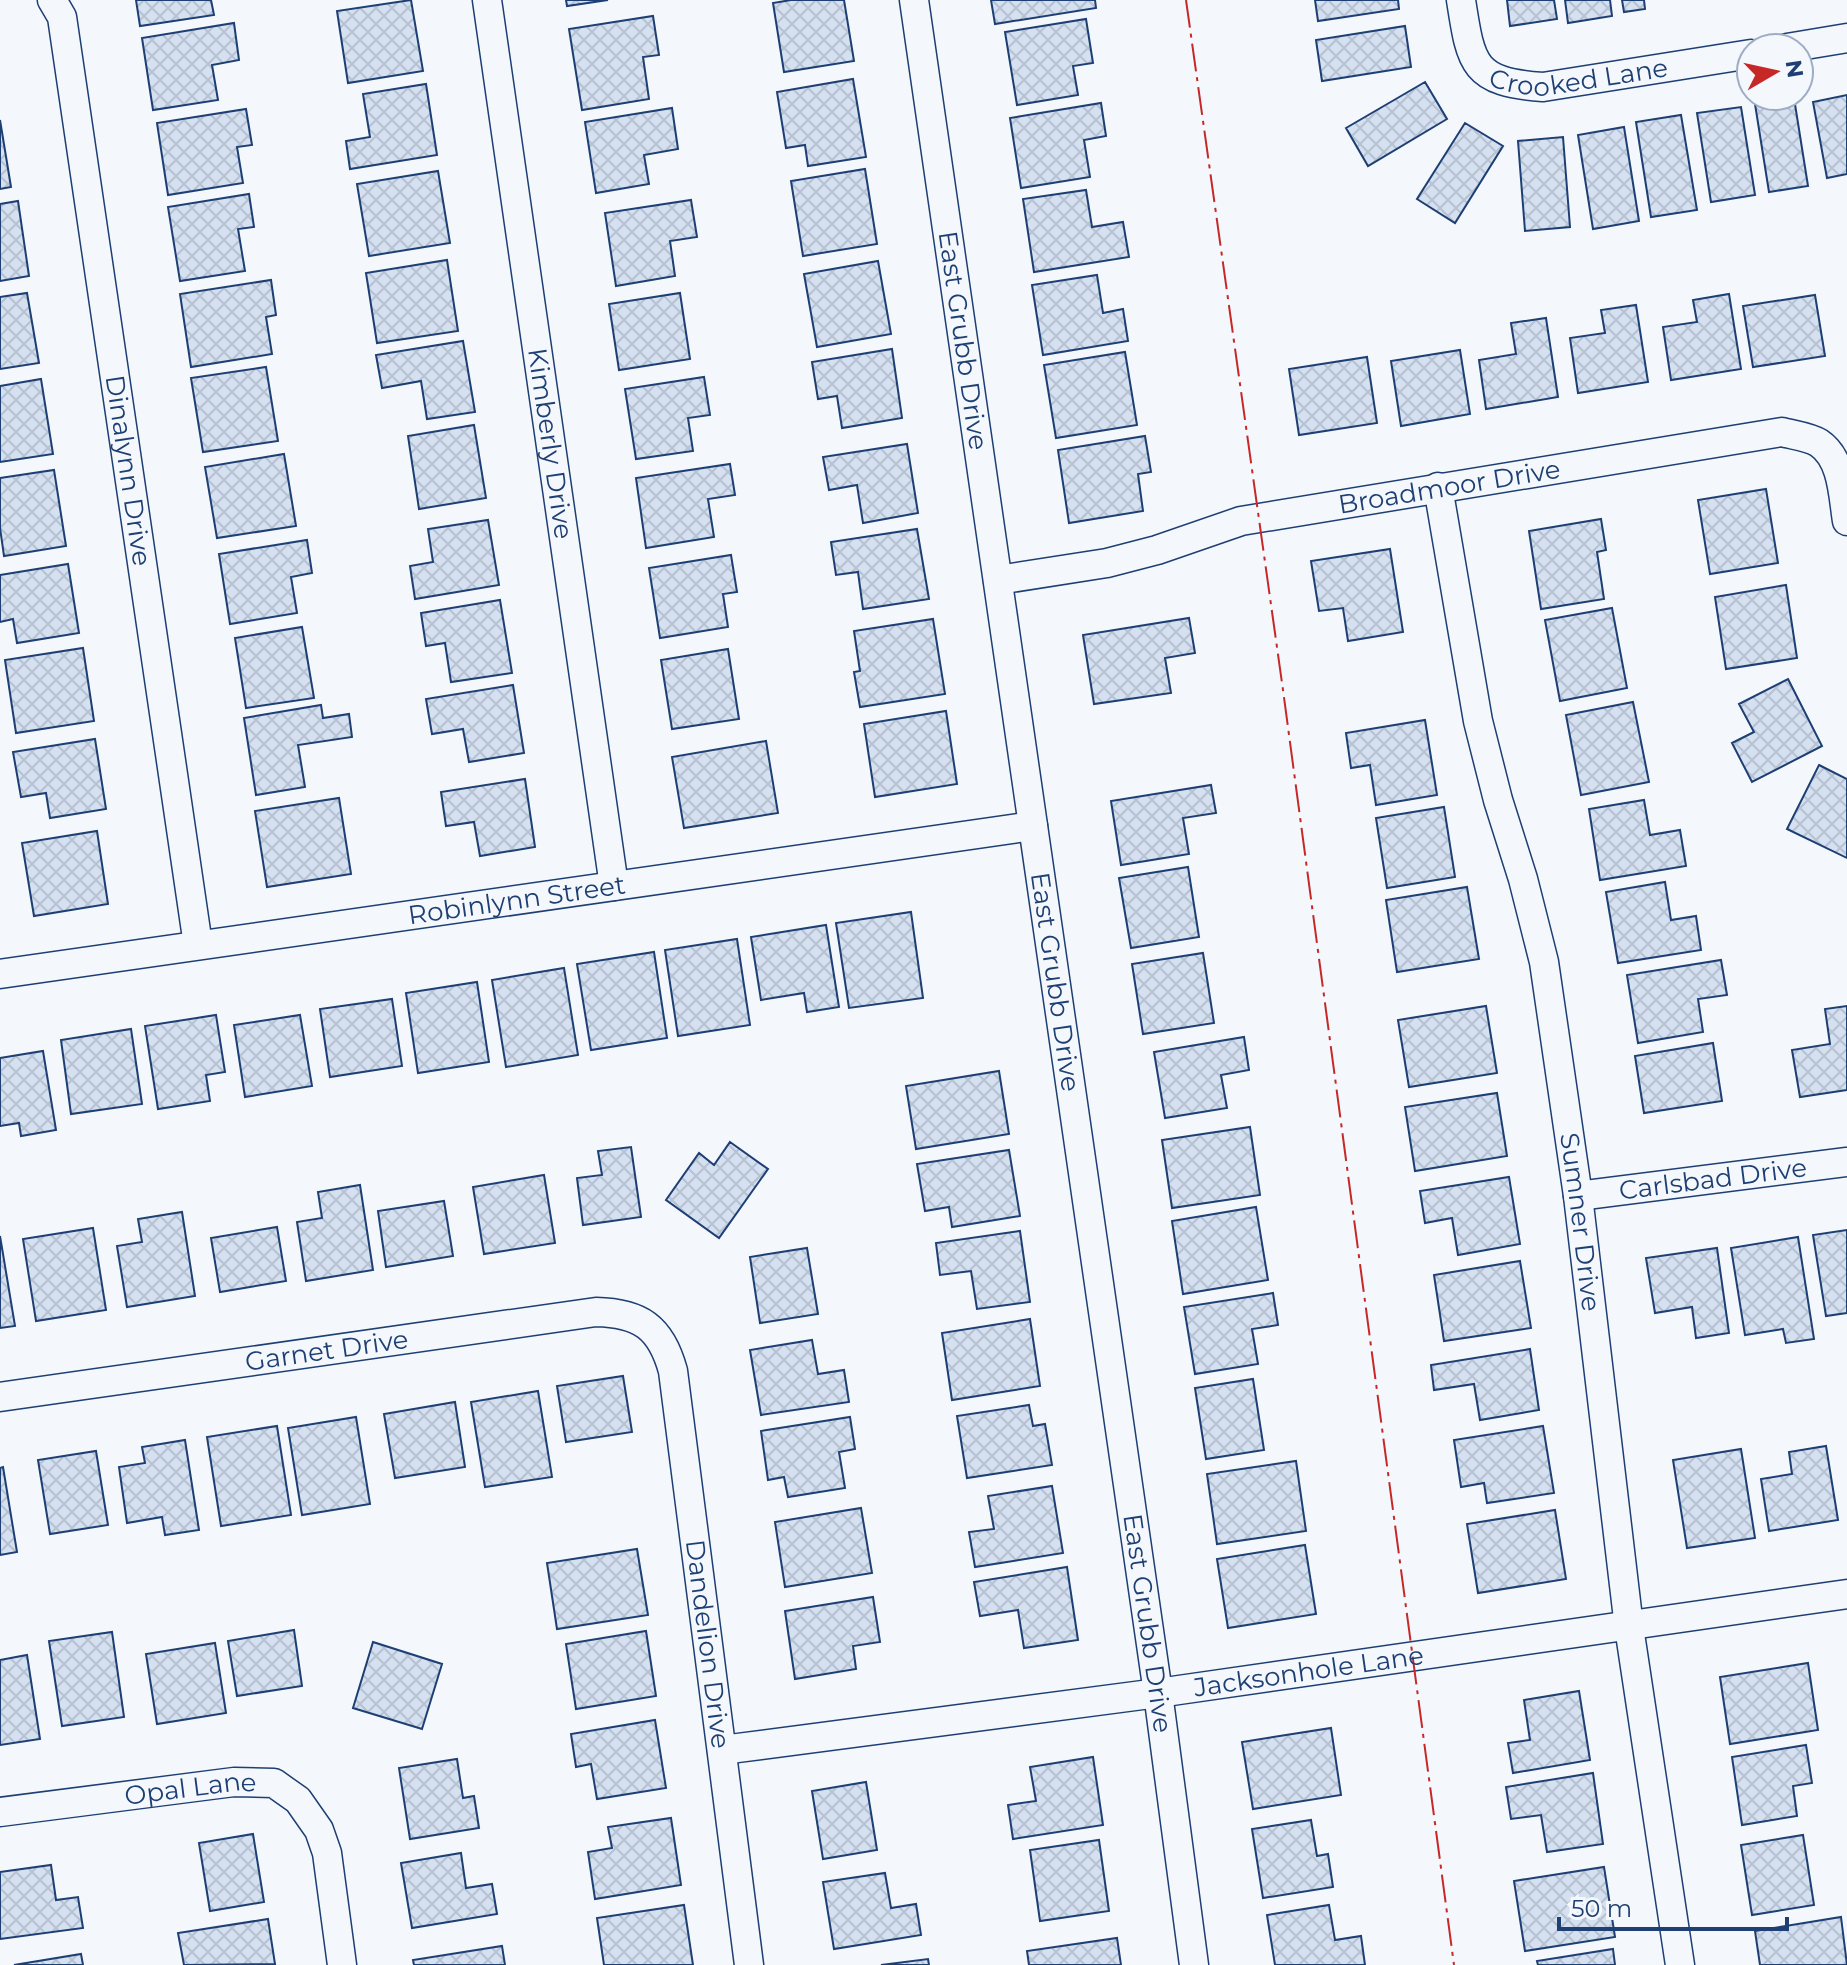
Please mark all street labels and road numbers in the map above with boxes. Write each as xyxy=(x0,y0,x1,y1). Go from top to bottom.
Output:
street label: Crooked Lane xyxy=(1485,51,1670,103)
street label: East Grubb Drive xyxy=(931,229,995,452)
street label: Kimberly Drive xyxy=(521,346,580,541)
street label: Dinalynn Drive xyxy=(99,373,158,568)
street label: Broadmoor Drive xyxy=(1336,453,1563,521)
street label: Robinlynn Street xyxy=(406,869,627,931)
street label: East Grubb Drive xyxy=(1024,870,1087,1093)
street label: Sumner Drive xyxy=(1553,1131,1608,1313)
street label: Carlsbad Drive xyxy=(1617,1151,1809,1207)
street label: Garnet Drive xyxy=(243,1323,410,1378)
street label: East Grubb Drive xyxy=(1116,1512,1179,1735)
street label: Dandelion Drive xyxy=(679,1538,737,1750)
street label: Jacksonhole Lane xyxy=(1191,1639,1426,1704)
street label: Opal Lane xyxy=(123,1765,257,1812)

